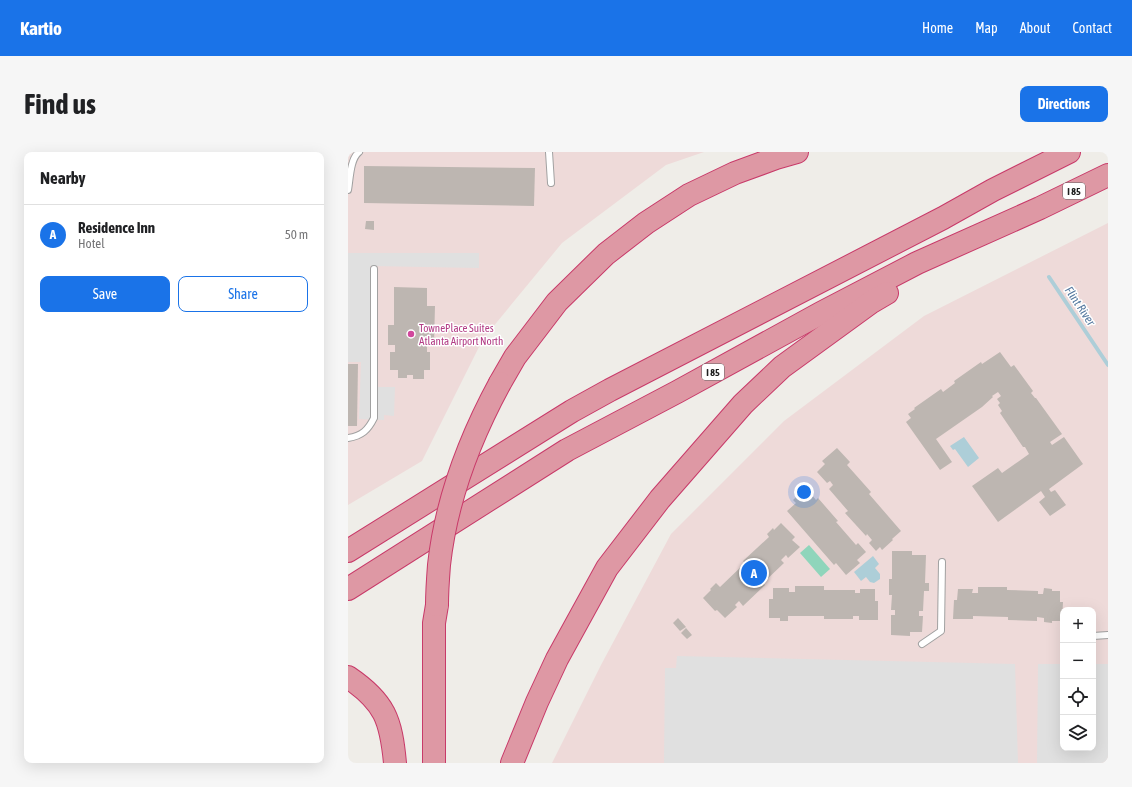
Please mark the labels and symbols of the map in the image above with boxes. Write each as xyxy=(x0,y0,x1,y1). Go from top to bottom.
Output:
road number: I 85 xyxy=(1063,183,1085,199)
water label: Flint River xyxy=(1062,284,1098,329)
place label: TownePlace Suites Atlanta Airport North xyxy=(419,322,503,347)
marker: TownePlace Suites Atlanta Airport North xyxy=(406,329,416,339)
road number: I 85 xyxy=(702,364,724,380)
your location xyxy=(794,482,814,502)
pin: A xyxy=(741,558,767,588)

